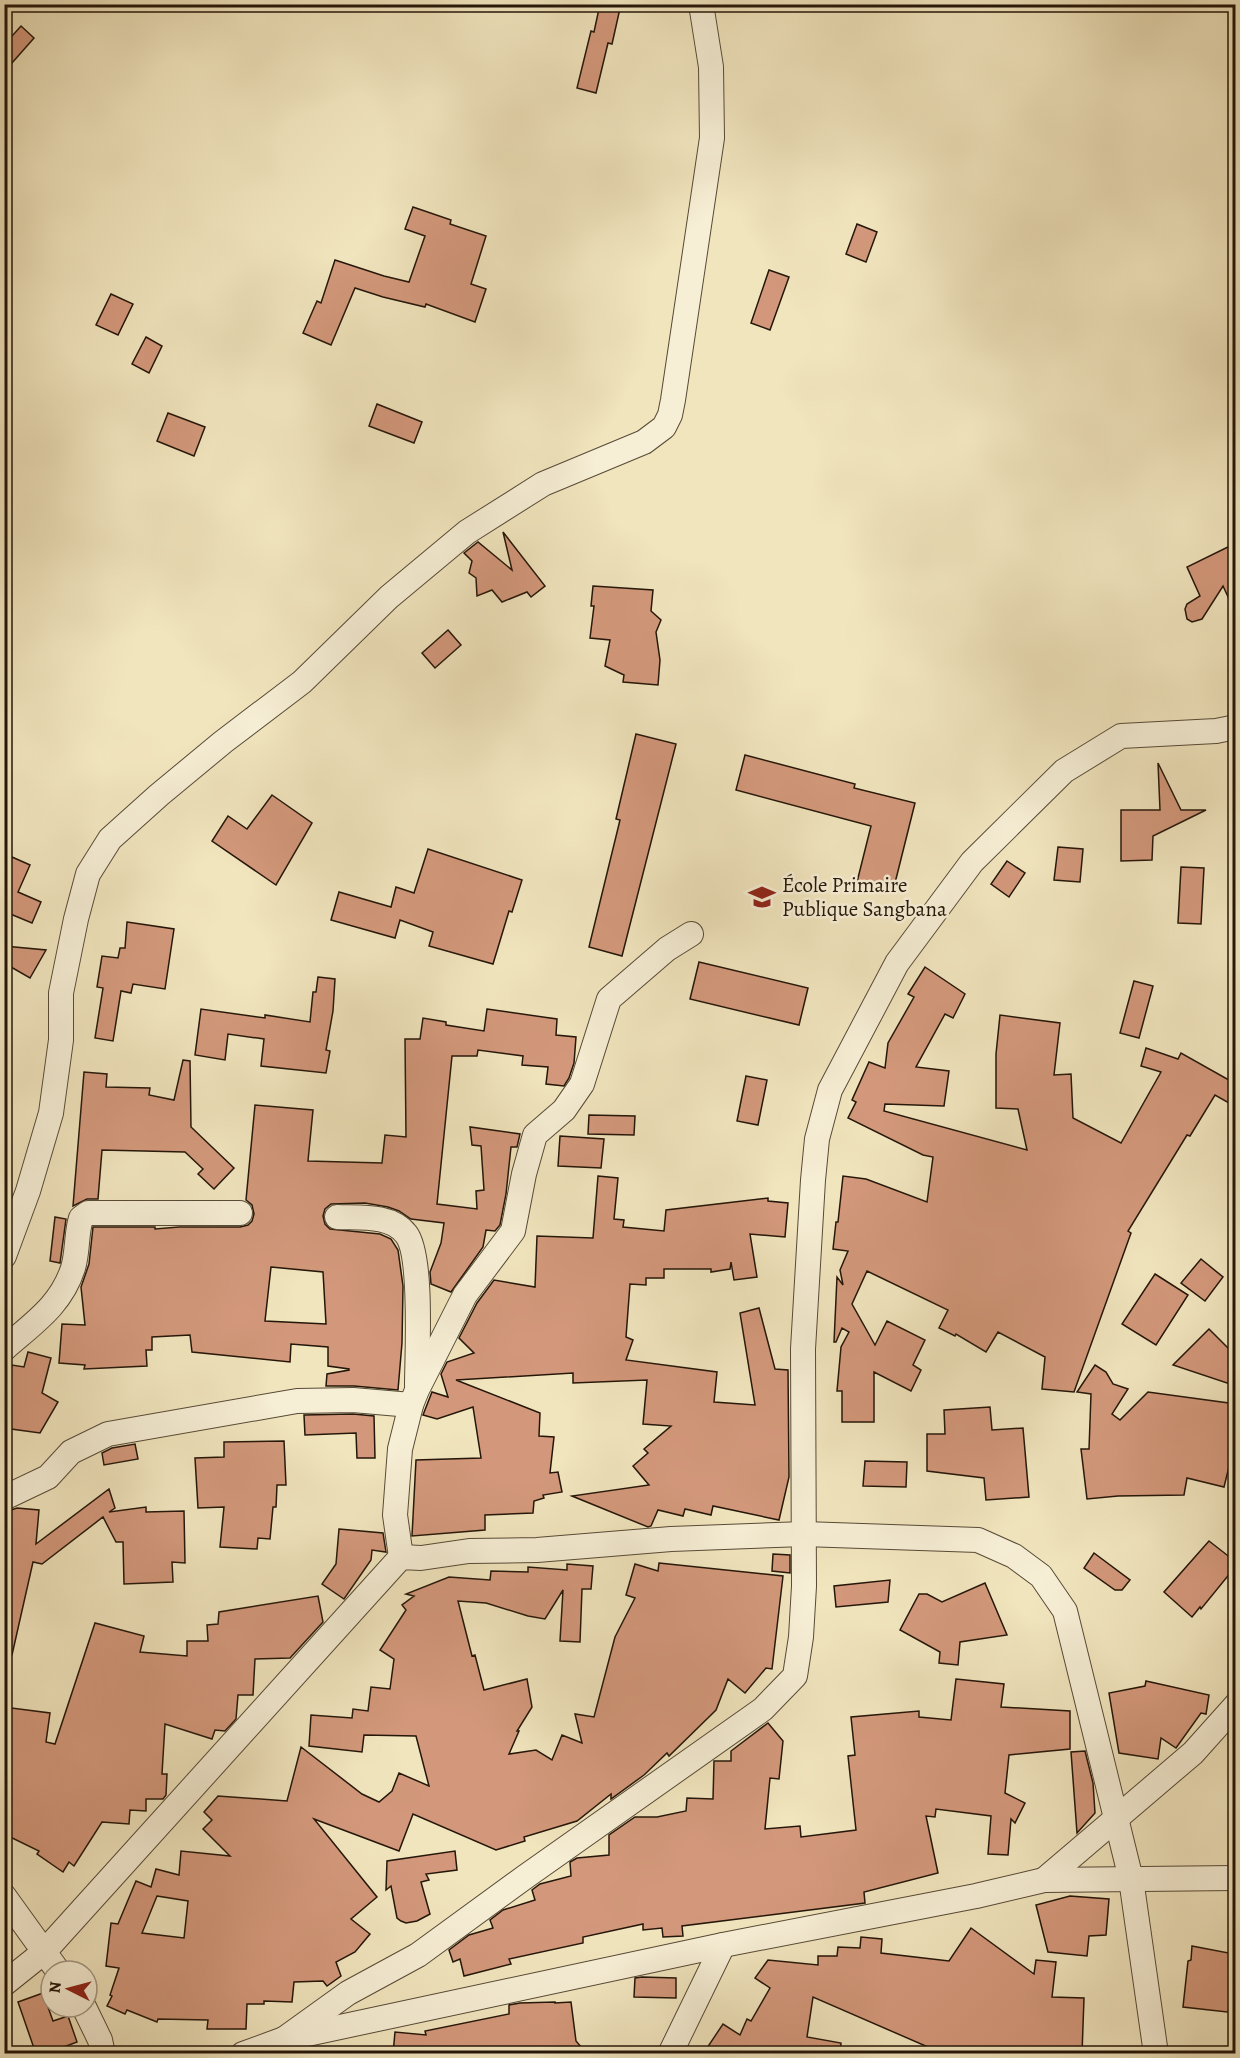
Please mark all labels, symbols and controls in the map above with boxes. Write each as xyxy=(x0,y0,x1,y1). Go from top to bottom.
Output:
place label: École Primaire Publique Sangbana xyxy=(782,871,947,923)
school or university icon: École Primaire Publique Sangbana xyxy=(747,882,777,912)
north arrow xyxy=(39,1959,99,2019)
text: N xyxy=(44,1980,67,1994)

